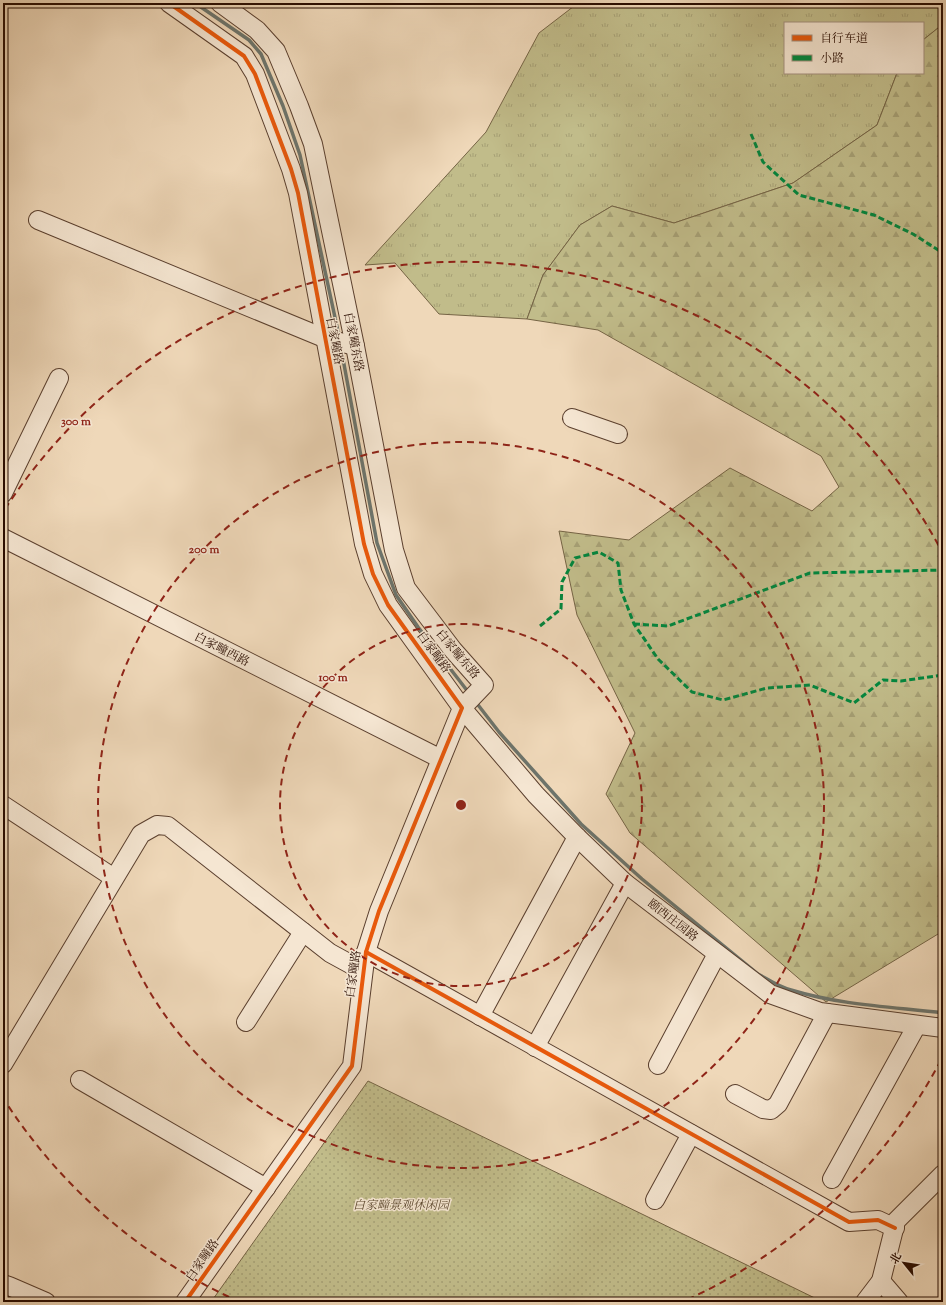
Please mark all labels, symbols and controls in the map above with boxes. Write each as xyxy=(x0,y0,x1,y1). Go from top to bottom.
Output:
legend xyxy=(784,22,924,74)
text: 自行车道 xyxy=(820,30,868,48)
text: 小路 xyxy=(820,50,844,68)
street label: 白家疃东路 xyxy=(338,311,368,373)
street label: 白家疃路 xyxy=(321,316,347,366)
text: 300 m xyxy=(61,413,91,431)
text: 200 m xyxy=(189,541,219,559)
street label: 白家疃东路 xyxy=(431,626,483,683)
street label: 白家疃西路 xyxy=(191,628,252,672)
street label: 白家疃路 xyxy=(412,628,455,677)
text: 100 m xyxy=(317,669,348,687)
centre of rings xyxy=(454,798,468,812)
street label: 颐西庄园路 xyxy=(643,895,702,946)
street label: 白家疃路 xyxy=(342,949,366,999)
park label: 白家疃景观休闲园 xyxy=(353,1197,451,1215)
street label: 白家疃路 xyxy=(182,1236,224,1285)
north arrow xyxy=(884,1243,924,1283)
text: 北 xyxy=(887,1250,906,1267)

